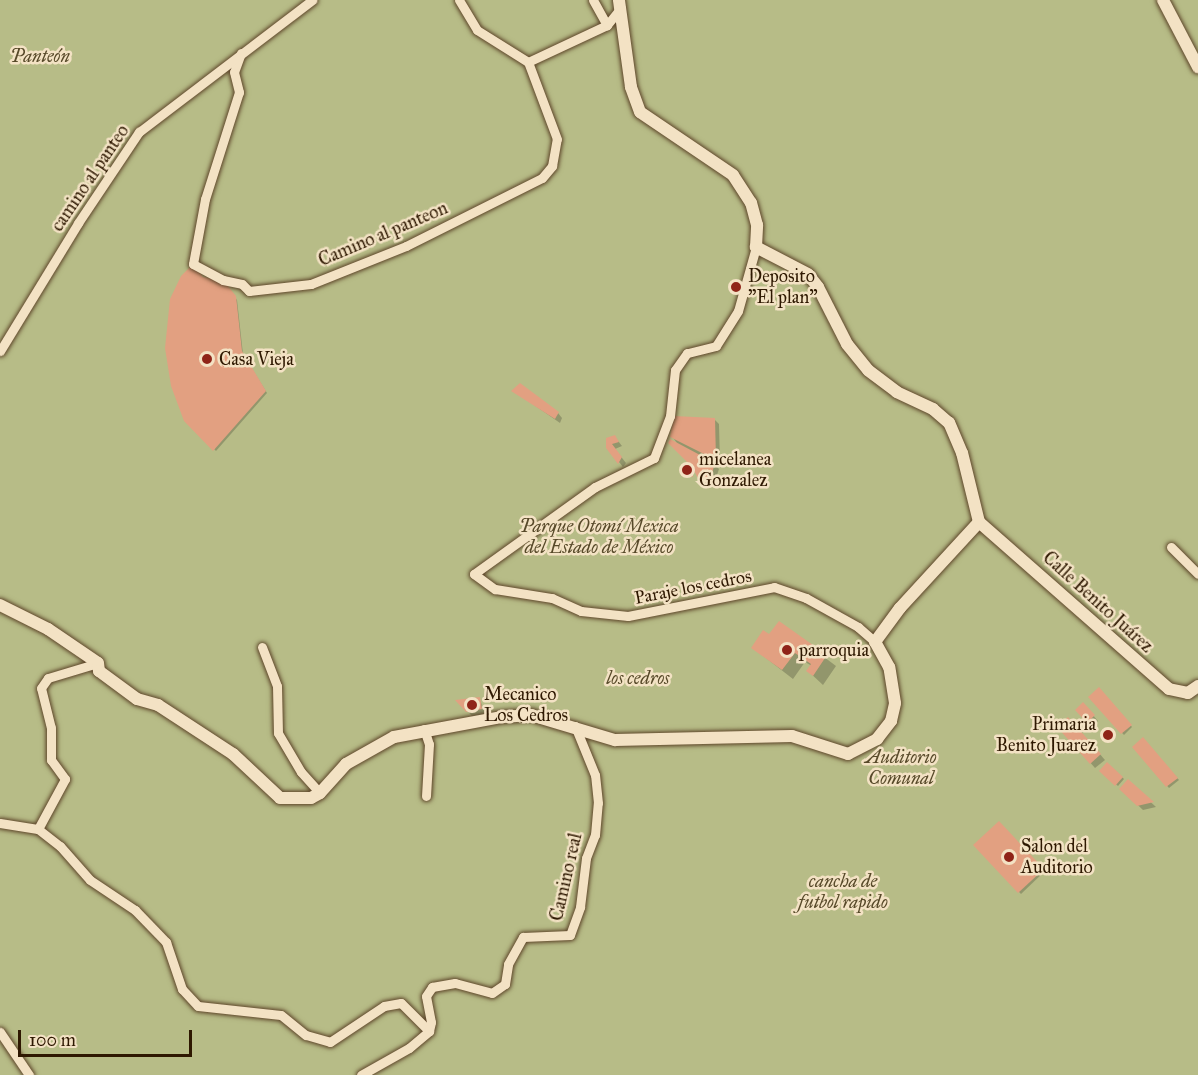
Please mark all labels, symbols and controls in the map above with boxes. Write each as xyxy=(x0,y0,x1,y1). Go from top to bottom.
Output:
park label: Panteón xyxy=(10,45,70,67)
street label: camino al panteo xyxy=(46,121,134,235)
street label: Camino al panteon xyxy=(315,197,451,271)
place label: Deposito "El plan" xyxy=(748,266,818,308)
marker: Deposito "El plan" xyxy=(729,280,743,294)
place label: Casa Vieja xyxy=(219,348,294,370)
marker: Casa Vieja xyxy=(200,352,214,366)
place label: micelanea Gonzalez xyxy=(699,449,771,492)
marker: micelanea Gonzalez xyxy=(680,463,694,477)
park label: Parque Otomí Mexica del Estado de México xyxy=(519,516,679,558)
street label: Calle Benito Juárez xyxy=(1038,547,1158,657)
street label: Paraje los cedros xyxy=(633,565,753,609)
place label: parroquia xyxy=(799,639,869,661)
marker: parroquia xyxy=(780,643,794,657)
park label: los cedros xyxy=(607,667,669,689)
place label: Mecanico Los Cedros xyxy=(484,684,568,726)
marker: Mecanico Los Cedros xyxy=(465,698,479,712)
place label: Primaria Benito Juarez xyxy=(996,714,1096,756)
marker: Primaria Benito Juarez xyxy=(1101,728,1115,742)
park label: Auditorio Comunal xyxy=(865,747,937,789)
street label: Camino real xyxy=(545,831,587,923)
place label: Salon del Auditorio xyxy=(1021,836,1093,878)
marker: Salon del Auditorio xyxy=(1002,850,1016,864)
park label: cancha de futbol rapido xyxy=(798,871,888,914)
scale bar xyxy=(21,1018,195,1056)
text: 100 m xyxy=(29,1029,76,1051)

